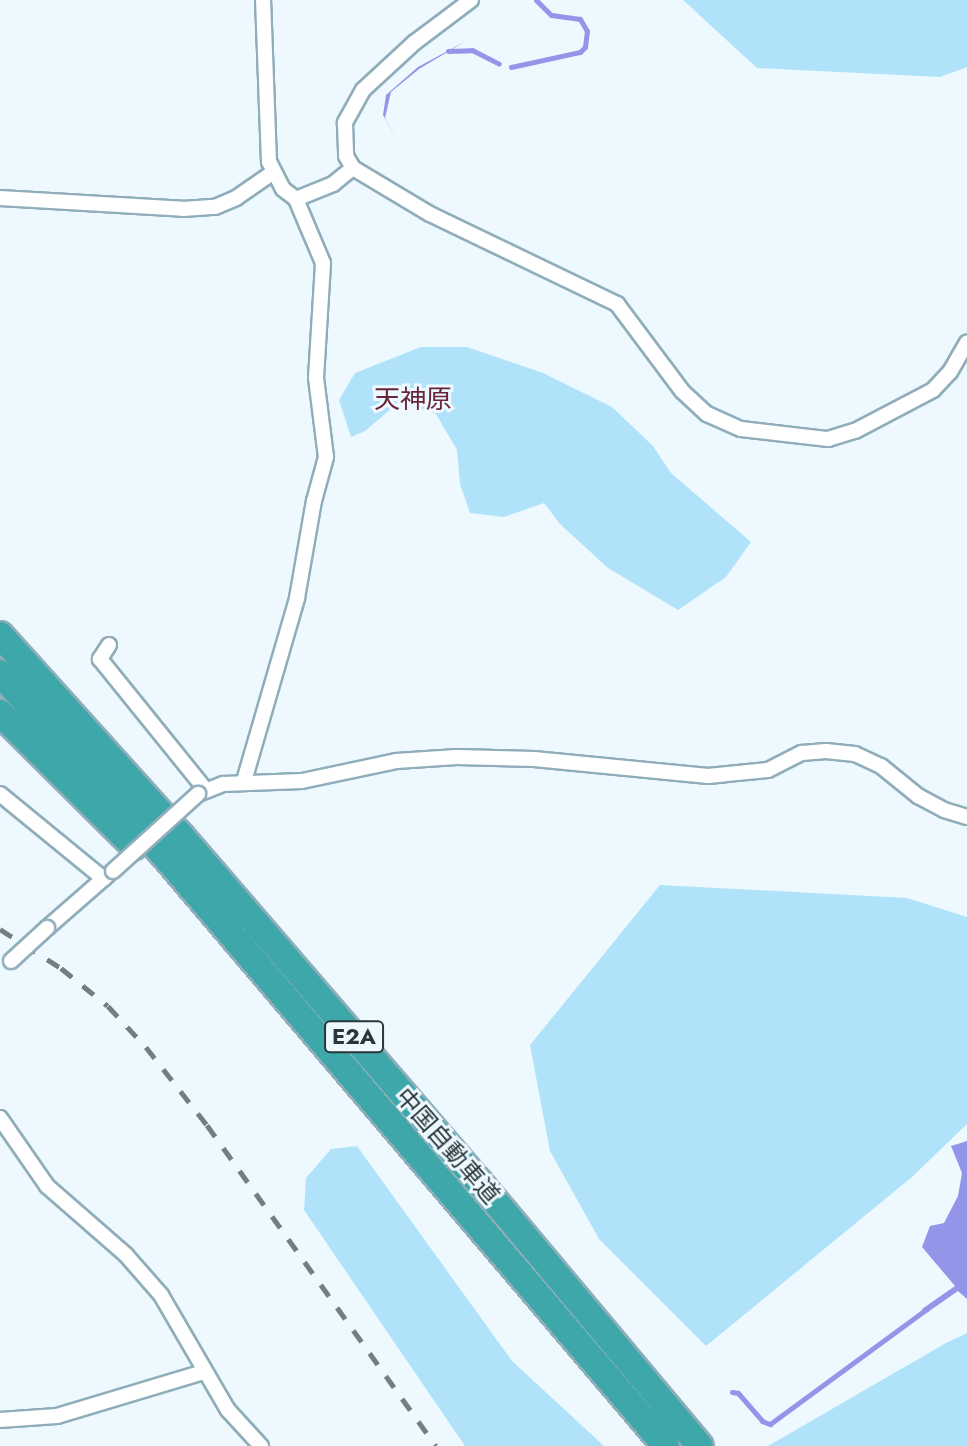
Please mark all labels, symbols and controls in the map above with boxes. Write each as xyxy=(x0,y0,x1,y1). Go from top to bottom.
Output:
district label: 天神原 xyxy=(374,384,452,416)
road number: E2A xyxy=(324,1019,384,1055)
street label: 中国自動車道 xyxy=(390,1082,506,1210)

